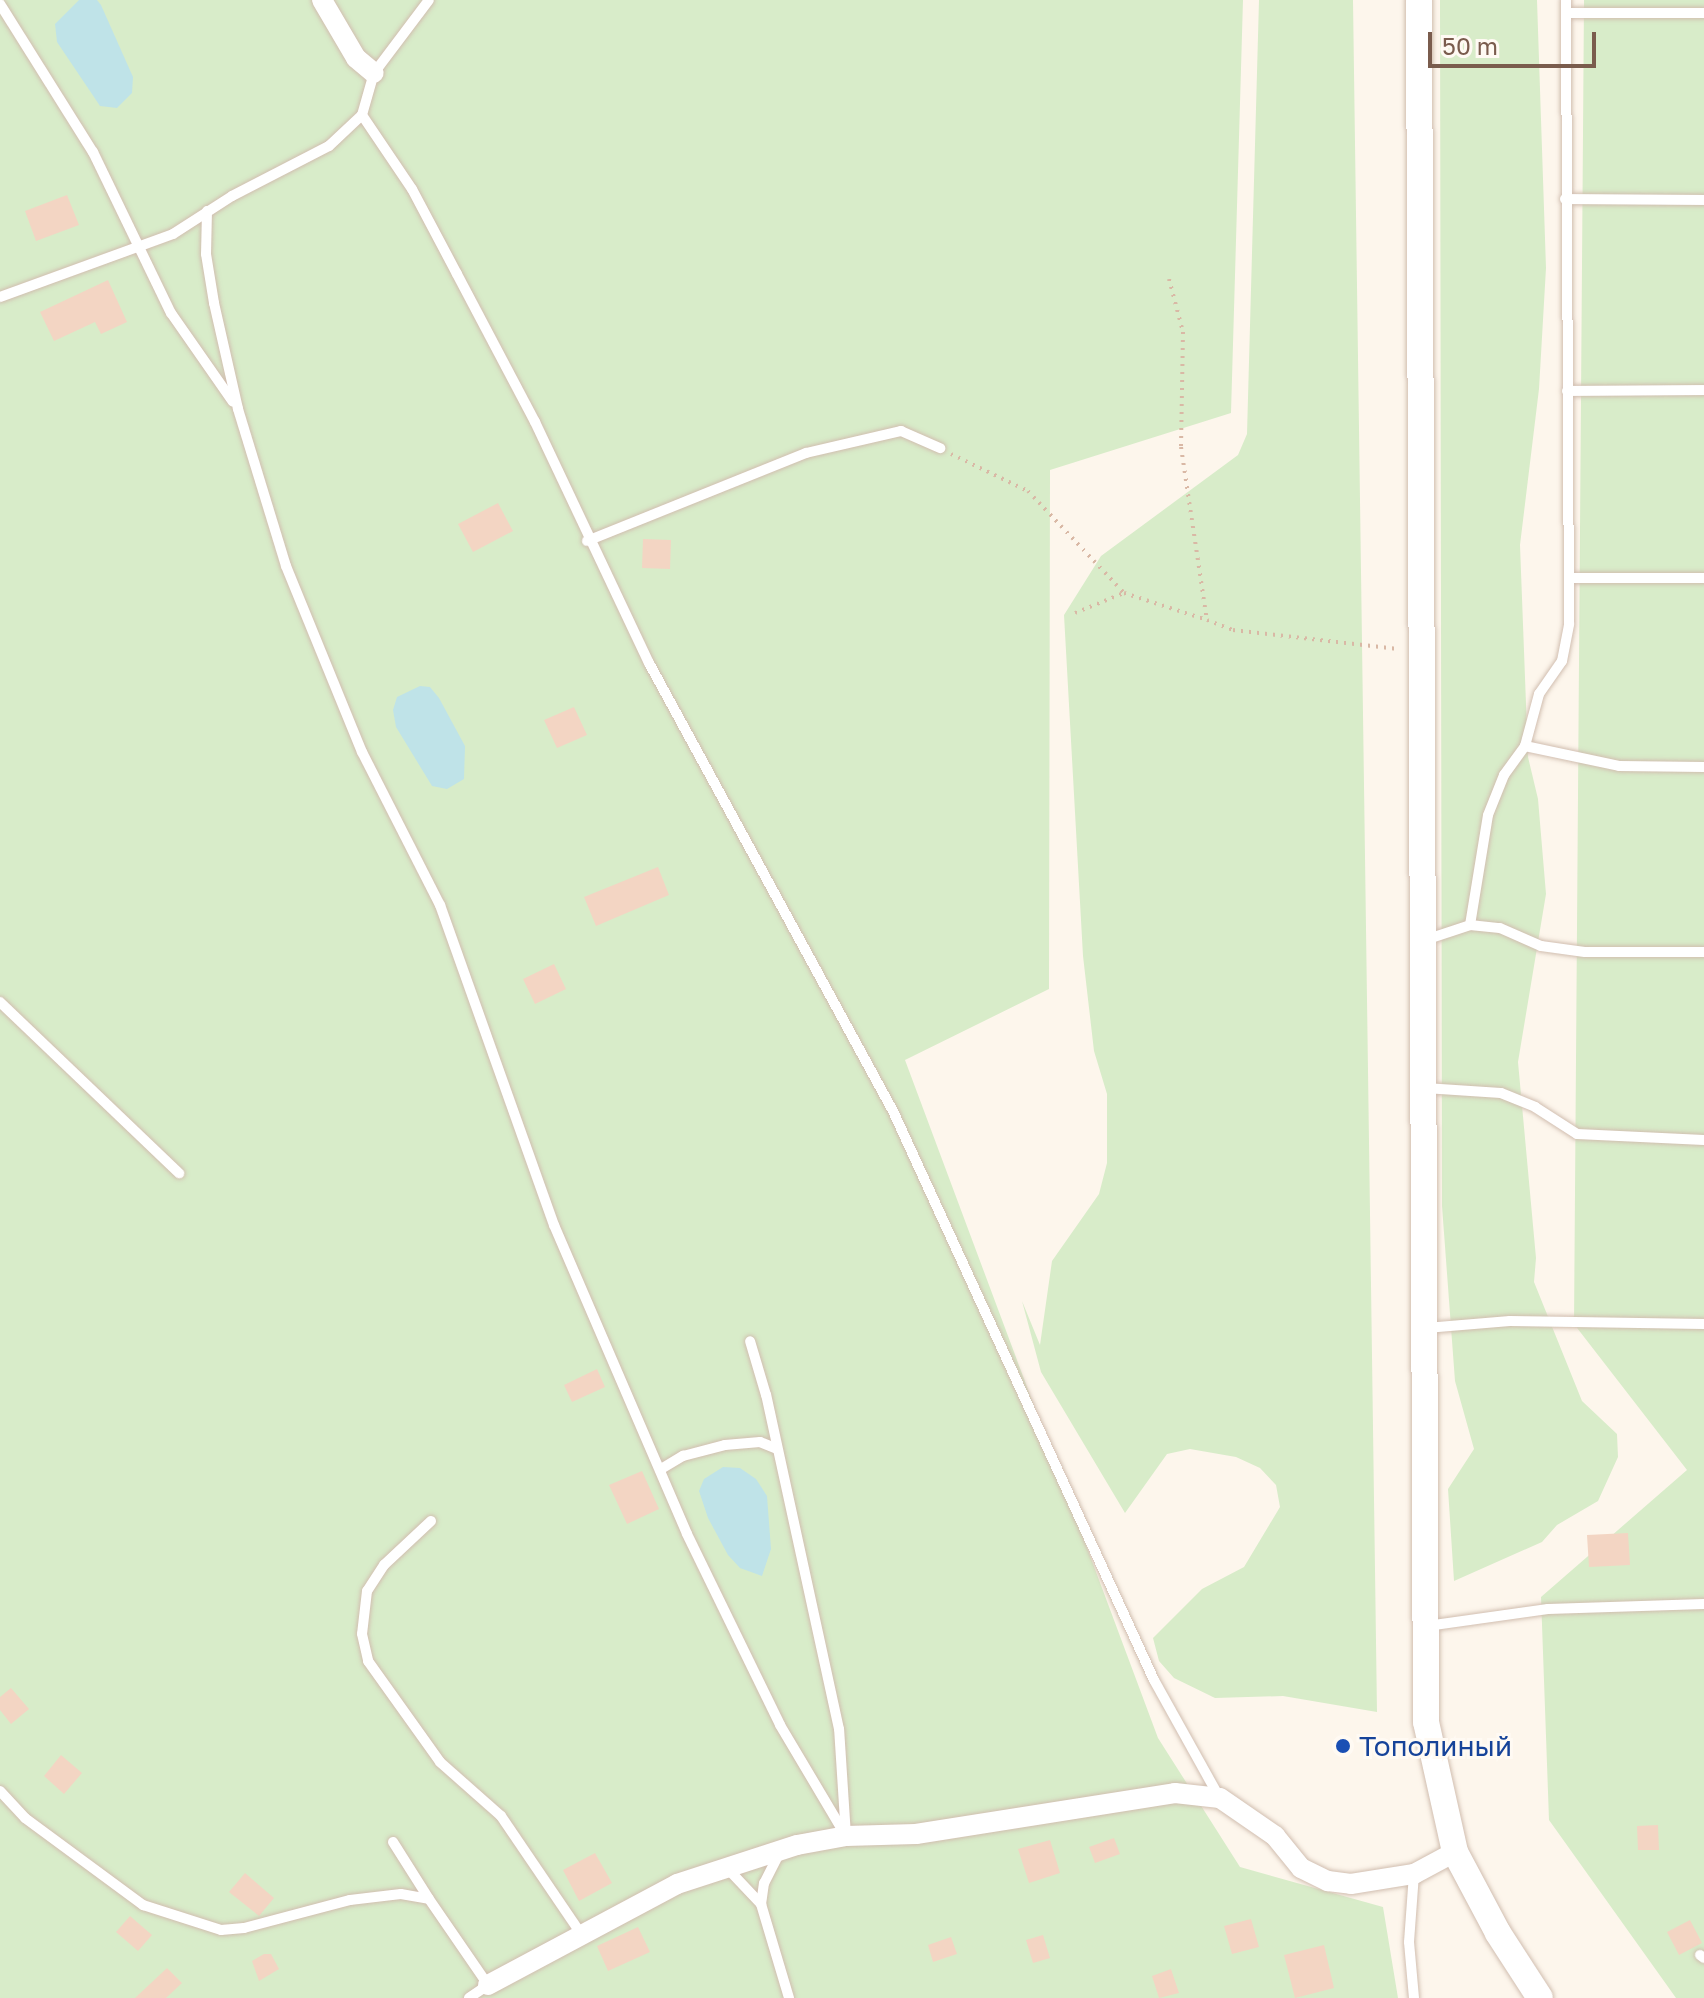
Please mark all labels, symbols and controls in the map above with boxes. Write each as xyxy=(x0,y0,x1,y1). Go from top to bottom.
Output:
scale bar xyxy=(1432,16,1600,66)
text: 50 m xyxy=(1442,31,1498,60)
place label: Тополиный xyxy=(1359,1729,1512,1763)
marker: Тополиный xyxy=(1334,1737,1352,1755)

